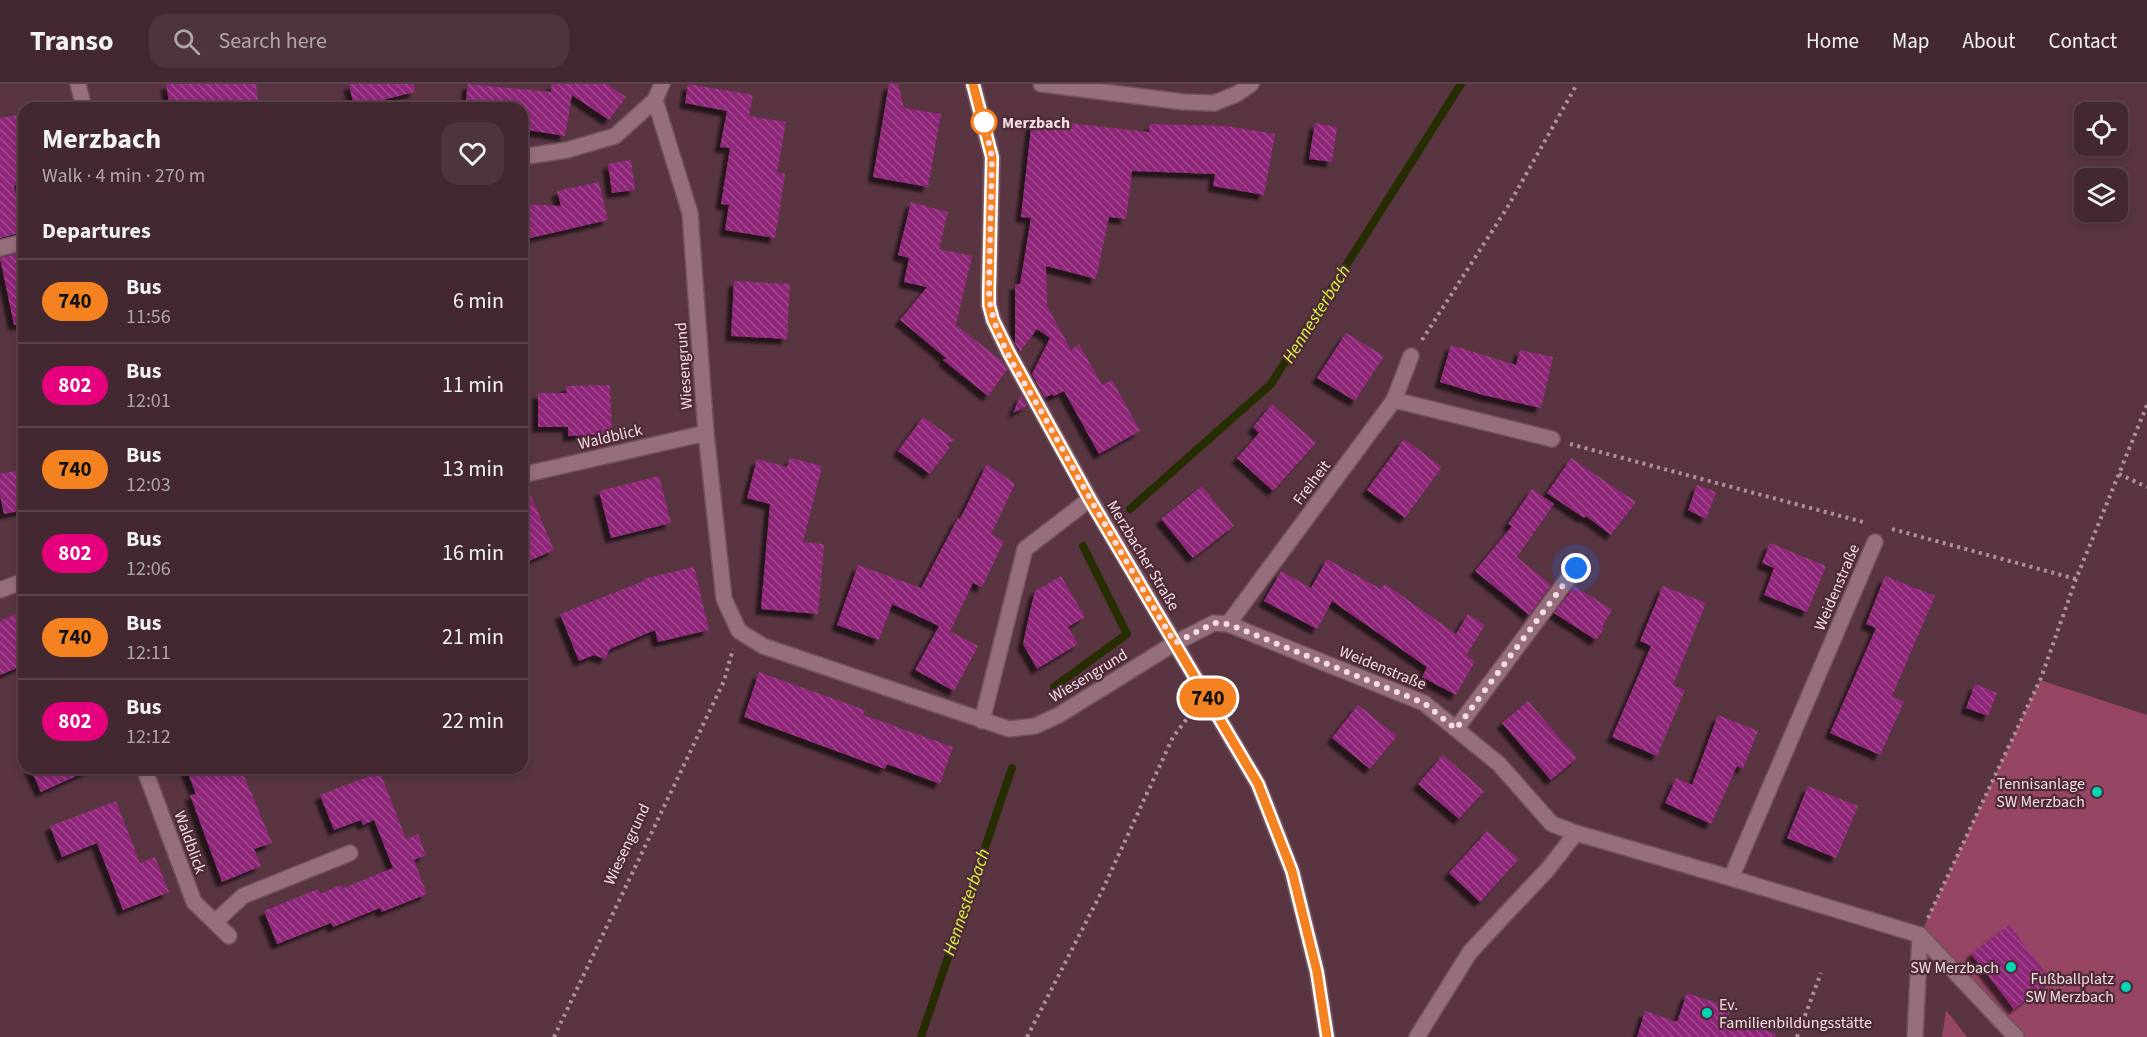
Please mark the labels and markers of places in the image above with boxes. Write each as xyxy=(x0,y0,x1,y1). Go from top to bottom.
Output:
marker: Merzbach xyxy=(971,109,997,135)
place label: Merzbach xyxy=(1002,112,1070,134)
place label: Tennisanlage SW Merzbach xyxy=(1996,773,2085,813)
marker: Tennisanlage SW Merzbach xyxy=(2090,785,2104,799)
place label: SW Merzbach xyxy=(1910,957,1999,979)
marker: SW Merzbach xyxy=(2004,960,2018,974)
place label: Fußballplatz SW Merzbach xyxy=(2025,968,2114,1008)
marker: Fußballplatz SW Merzbach xyxy=(2119,980,2133,994)
place label: Ev. Familienbildungsstätte xyxy=(1719,994,1872,1034)
marker: Ev. Familienbildungsstätte xyxy=(1700,1006,1714,1020)

